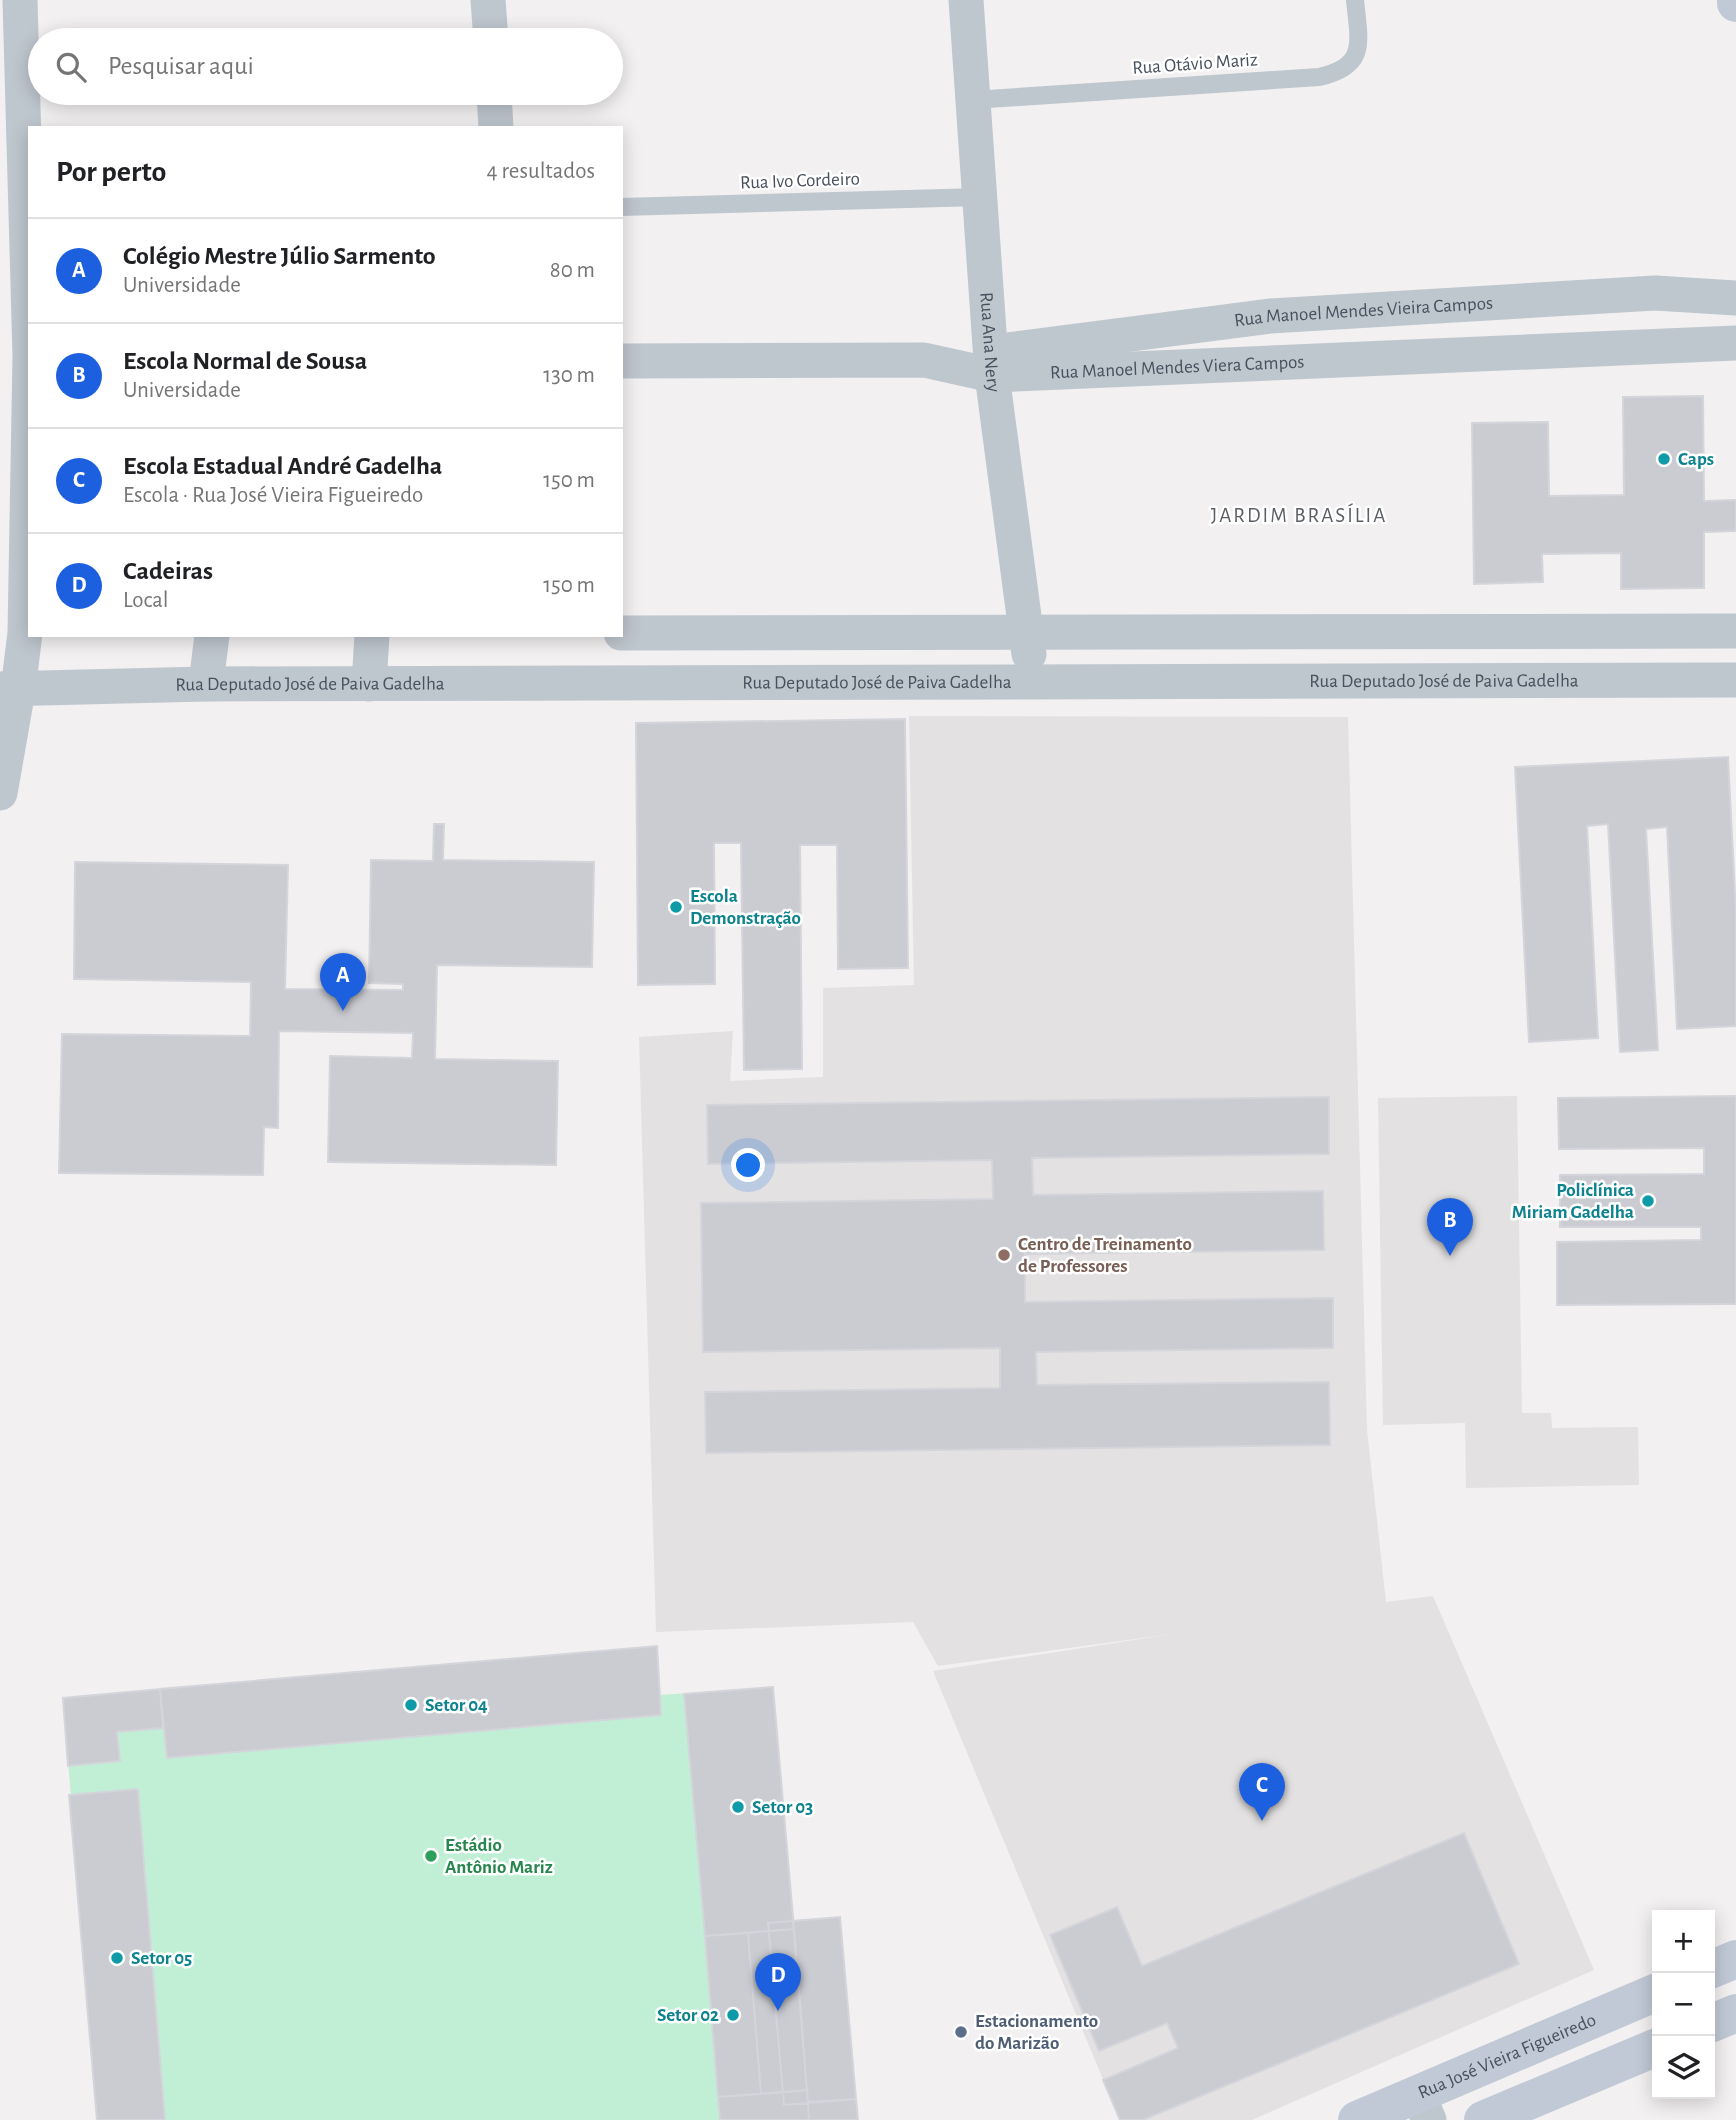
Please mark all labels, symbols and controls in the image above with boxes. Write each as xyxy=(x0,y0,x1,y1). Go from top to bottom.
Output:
search box xyxy=(28,28,623,105)
icon: search xyxy=(52,48,90,86)
street label: Rua Otávio Mariz xyxy=(1132,50,1258,78)
text: Pesquisar aqui xyxy=(108,53,254,79)
text: Por perto xyxy=(56,157,166,187)
text: 4 resultados xyxy=(487,160,595,183)
street label: Rua Ivo Cordeiro xyxy=(740,169,860,193)
text: Colégio Mestre Júlio Sarmento xyxy=(123,243,436,269)
text: A xyxy=(72,259,86,282)
text: 80 m xyxy=(550,259,595,282)
text: Universidade xyxy=(123,274,241,297)
street label: Rua Ana Nery xyxy=(977,292,1004,393)
street label: Rua Manoel Mendes Vieira Campos xyxy=(1233,293,1493,330)
text: Escola Normal de Sousa xyxy=(123,348,367,374)
street label: Rua Manoel Mendes Viera Campos xyxy=(1050,352,1305,382)
text: B xyxy=(72,364,86,387)
text: 130 m xyxy=(543,364,595,387)
text: Universidade xyxy=(123,379,241,402)
place label: Caps xyxy=(1678,450,1714,469)
marker: Caps xyxy=(1656,451,1672,467)
text: Escola Estadual André Gadelha xyxy=(123,453,442,479)
text: C xyxy=(73,469,85,492)
text: 150 m xyxy=(543,469,595,492)
text: Escola · Rua José Vieira Figueiredo xyxy=(123,484,423,507)
district label: JARDIM BRASÍLIA xyxy=(1211,503,1387,526)
text: Cadeiras xyxy=(123,558,213,584)
text: D xyxy=(71,574,87,597)
text: 150 m xyxy=(543,574,595,597)
text: Local xyxy=(123,589,168,612)
street label: Rua Deputado José de Paiva Gadelha xyxy=(1309,671,1579,691)
street label: Rua Deputado José de Paiva Gadelha xyxy=(742,672,1012,692)
street label: Rua Deputado José de Paiva Gadelha xyxy=(175,674,445,694)
place label: Escola Demonstração xyxy=(690,887,801,928)
marker: Escola Demonstração xyxy=(668,899,684,915)
pin: A xyxy=(320,953,366,1011)
your location xyxy=(731,1148,765,1182)
place label: Policlínica Miriam Gadelha xyxy=(1512,1181,1634,1222)
marker: Policlínica Miriam Gadelha xyxy=(1640,1193,1656,1209)
pin: B xyxy=(1427,1198,1473,1256)
place label: Centro de Treinamento de Professores xyxy=(1018,1235,1192,1276)
marker: Centro de Treinamento de Professores xyxy=(996,1247,1012,1263)
place label: Setor 04 xyxy=(425,1696,488,1715)
marker: Setor 04 xyxy=(403,1697,419,1713)
pin: C xyxy=(1239,1763,1285,1821)
place label: Setor 03 xyxy=(752,1798,813,1817)
marker: Setor 03 xyxy=(730,1799,746,1815)
place label: Estádio Antônio Mariz xyxy=(445,1836,553,1877)
marker: Estádio Antônio Mariz xyxy=(423,1848,439,1864)
map controls xyxy=(1652,1910,1715,2099)
button: + xyxy=(1652,1910,1715,1973)
place label: Setor 05 xyxy=(131,1949,192,1968)
marker: Setor 05 xyxy=(109,1950,125,1966)
pin: D xyxy=(755,1953,801,2011)
button: − xyxy=(1652,1973,1715,2036)
place label: Setor 02 xyxy=(657,2006,719,2025)
marker: Setor 02 xyxy=(725,2007,741,2023)
street label: Rua José Vieira Figueiredo xyxy=(1415,2010,1599,2102)
place label: Estacionamento do Marizão xyxy=(975,2012,1098,2053)
marker: Estacionamento do Marizão xyxy=(953,2024,969,2040)
button: layers xyxy=(1652,2036,1715,2099)

